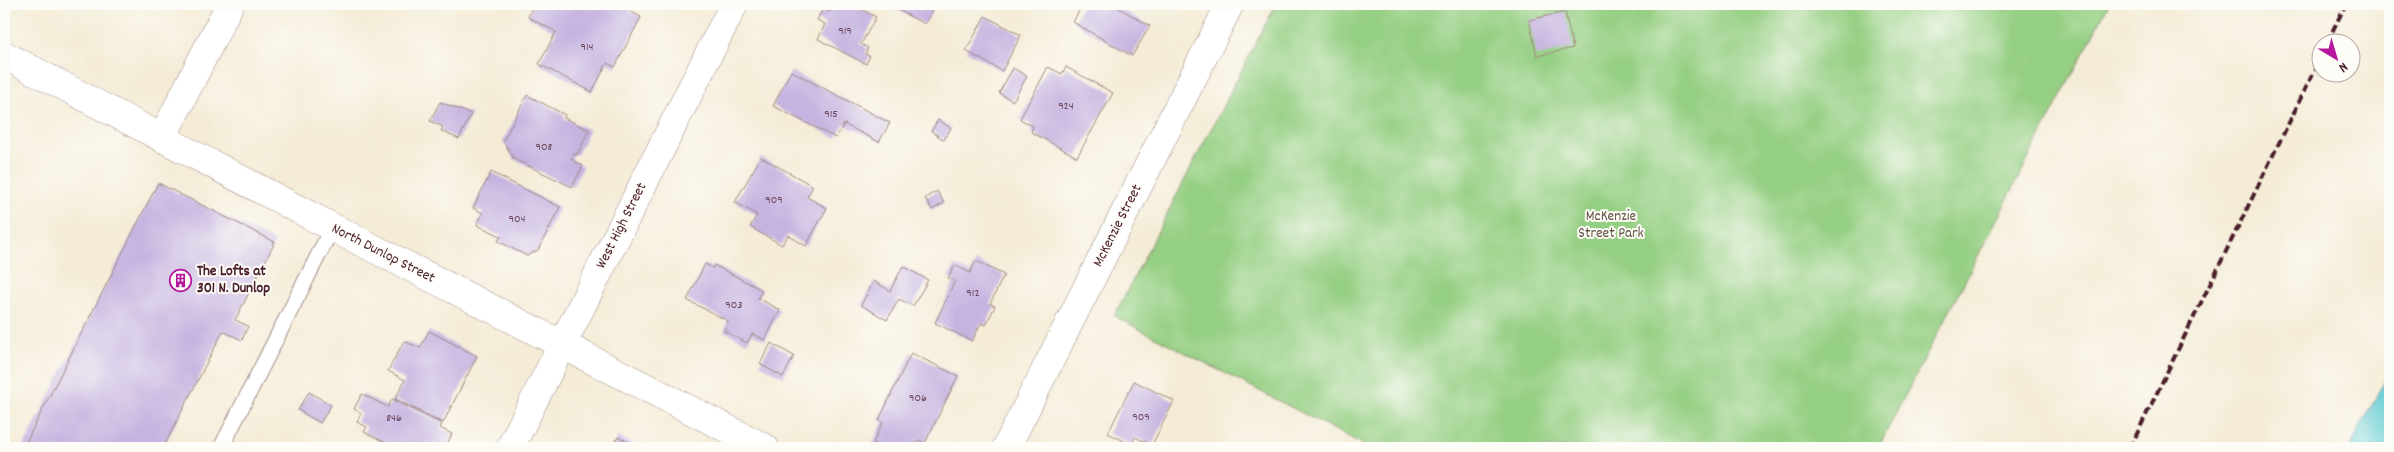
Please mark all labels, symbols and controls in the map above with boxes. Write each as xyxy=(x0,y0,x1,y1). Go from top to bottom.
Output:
house number: 919 xyxy=(838,23,852,40)
north arrow xyxy=(2312,32,2362,82)
house number: 914 xyxy=(580,39,594,56)
text: N xyxy=(2334,57,2352,77)
house number: 924 xyxy=(1058,98,1074,115)
house number: 915 xyxy=(824,106,838,123)
house number: 908 xyxy=(536,139,553,156)
street label: West High Street xyxy=(591,179,653,273)
street label: McKenzie Street xyxy=(1088,180,1148,271)
house number: 909 xyxy=(765,192,783,209)
park label: McKenzie Street Park xyxy=(1578,206,1644,245)
house number: 904 xyxy=(508,211,526,228)
street label: North Dunlop Street xyxy=(327,218,439,290)
place label: The Lofts at 301 N. Dunlop xyxy=(197,261,270,300)
building icon: The Lofts at 301 N. Dunlop xyxy=(169,269,193,293)
house number: 912 xyxy=(966,285,980,302)
house number: 903 xyxy=(725,297,743,314)
house number: 906 xyxy=(909,390,927,407)
house number: 909 xyxy=(1132,409,1150,426)
house number: 846 xyxy=(386,410,402,427)

